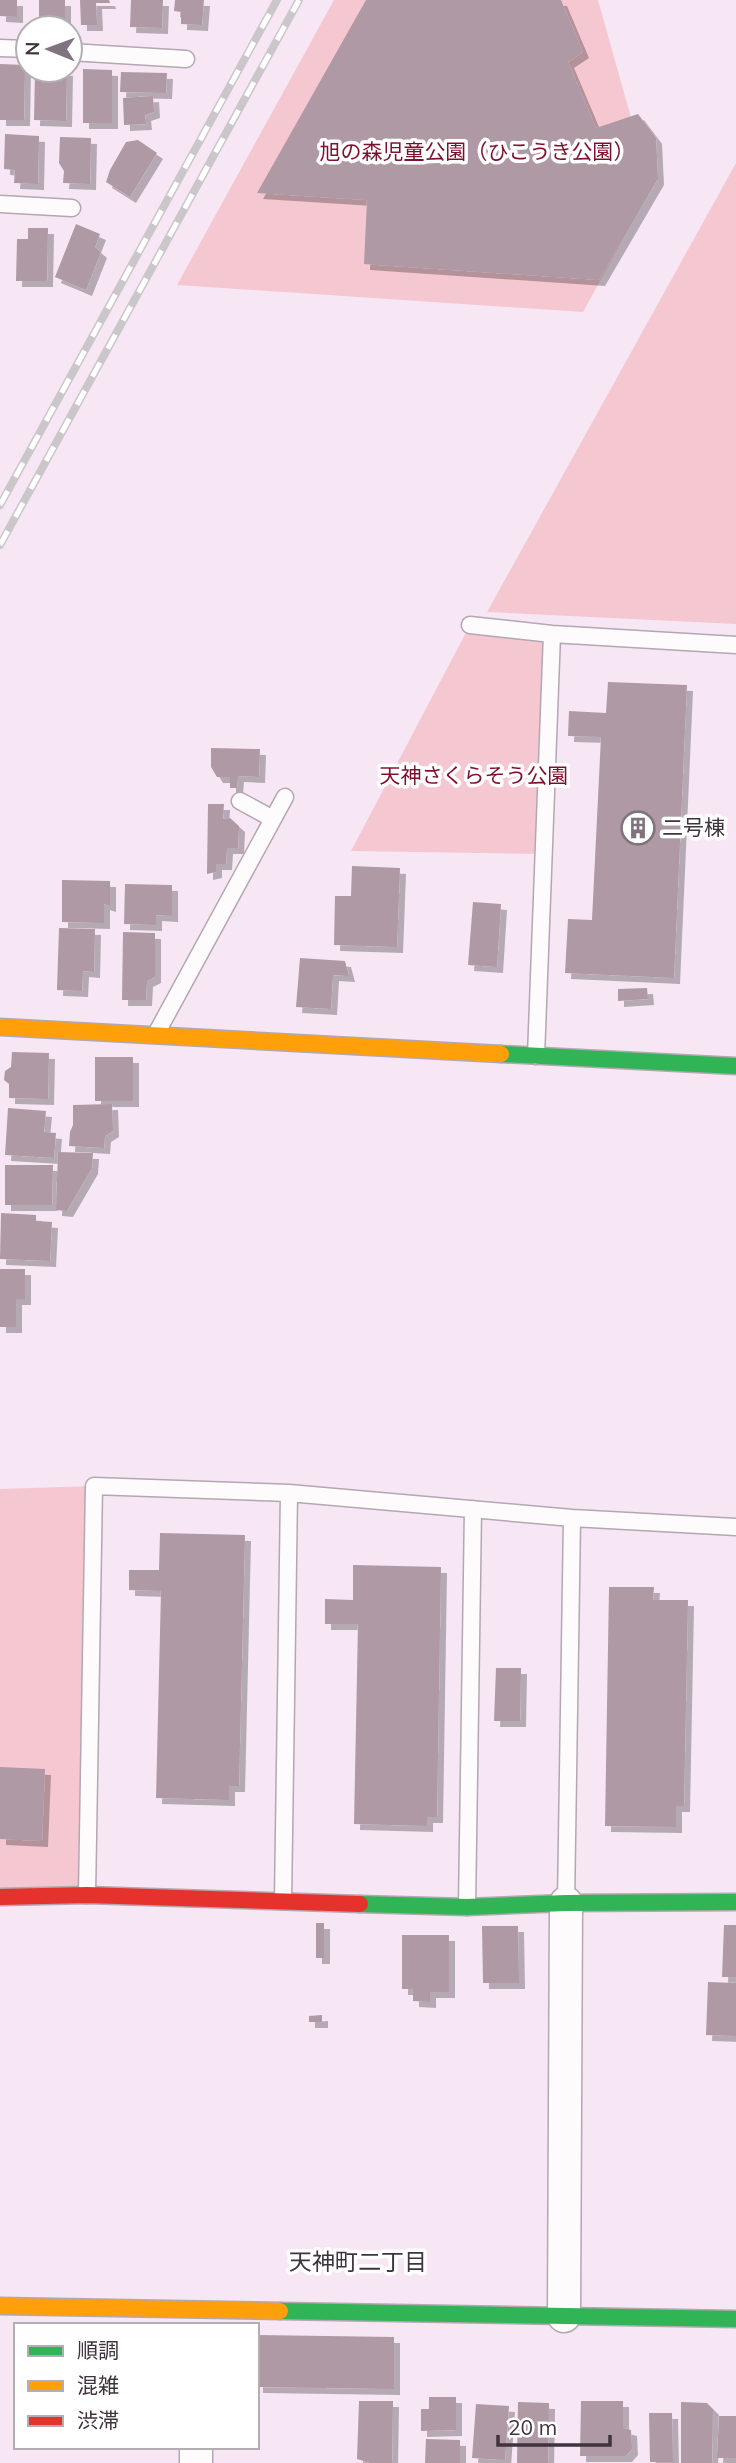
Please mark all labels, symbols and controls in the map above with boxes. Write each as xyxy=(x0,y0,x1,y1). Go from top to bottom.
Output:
north arrow xyxy=(14,14,84,84)
text: N xyxy=(20,41,44,56)
park label: 旭の森児童公園（ひこうき公園） xyxy=(320,138,635,164)
park label: 天神さくらそう公園 xyxy=(380,762,569,788)
building icon: 二号棟 xyxy=(619,809,657,847)
place label: 二号棟 xyxy=(662,814,725,840)
district label: 天神町二丁目 xyxy=(289,2247,427,2276)
legend xyxy=(14,2323,259,2449)
text: 順調 xyxy=(77,2337,119,2363)
text: 混雑 xyxy=(77,2372,119,2398)
scale bar xyxy=(498,2404,610,2448)
text: 渋滞 xyxy=(77,2407,119,2433)
text: 20 m xyxy=(508,2414,557,2440)

